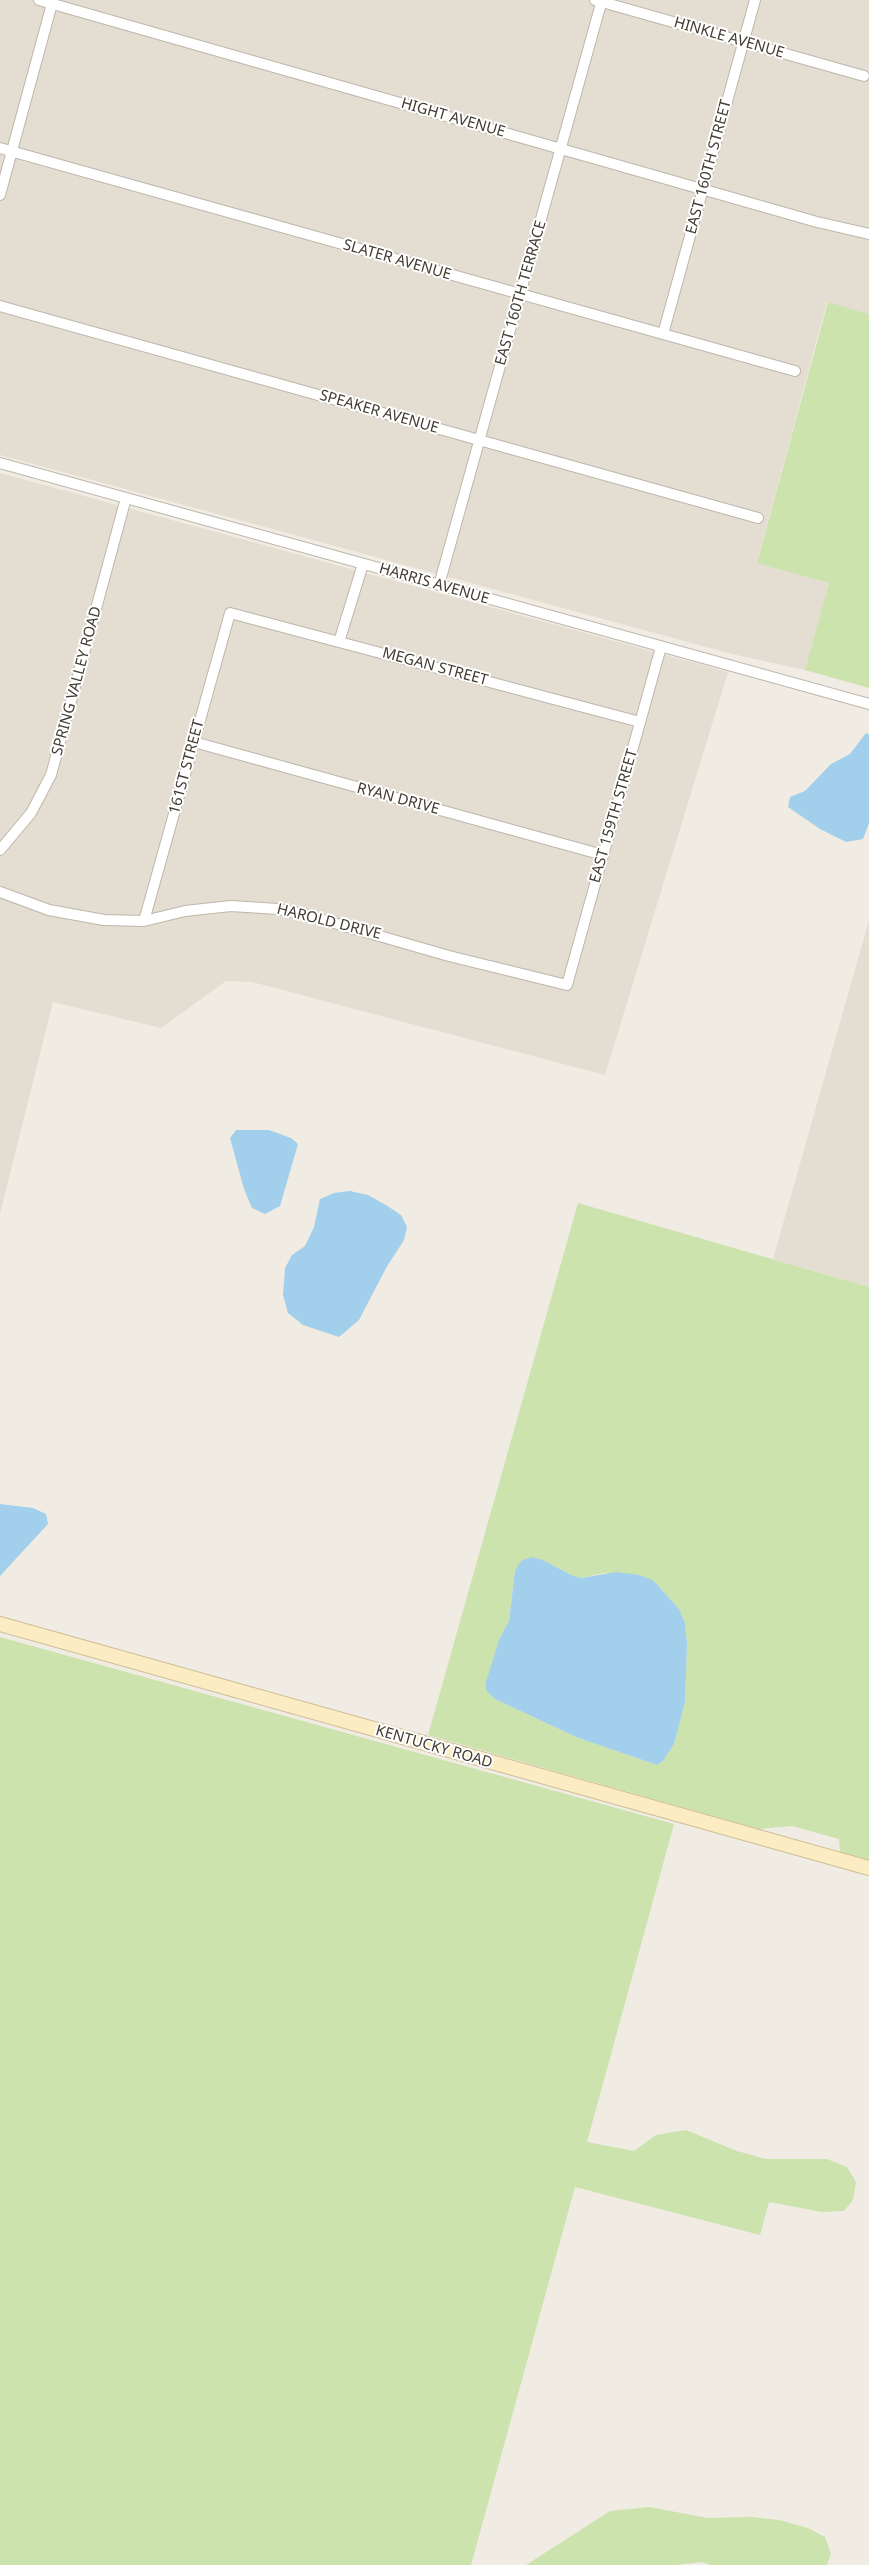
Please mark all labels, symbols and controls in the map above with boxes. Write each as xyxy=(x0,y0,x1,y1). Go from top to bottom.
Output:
street label: HINKLE AVENUE xyxy=(672,14,786,62)
street label: HIGHT AVENUE xyxy=(399,95,507,141)
street label: EAST 160TH STREET xyxy=(682,98,736,236)
street label: EAST 160TH TERRACE xyxy=(492,218,550,368)
street label: SLATER AVENUE xyxy=(341,236,453,284)
street label: SPEAKER AVENUE xyxy=(317,386,441,438)
street label: HARRIS AVENUE xyxy=(377,560,491,608)
street label: SPRING VALLEY ROAD xyxy=(48,604,106,758)
street label: MEGAN STREET xyxy=(380,644,490,690)
street label: 161ST STREET xyxy=(166,718,208,816)
street label: EAST 159TH STREET xyxy=(586,747,642,885)
street label: RYAN DRIVE xyxy=(355,779,441,819)
street label: HAROLD DRIVE xyxy=(275,900,383,944)
street label: KENTUCKY ROAD xyxy=(373,1722,495,1772)

